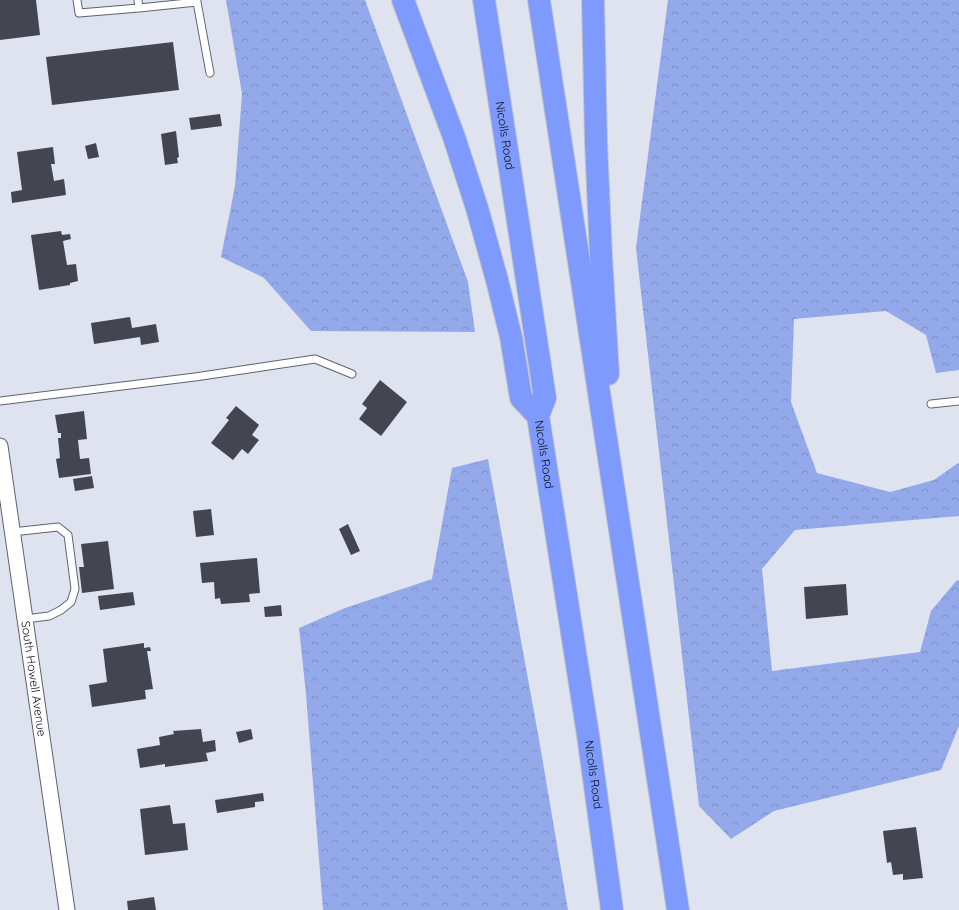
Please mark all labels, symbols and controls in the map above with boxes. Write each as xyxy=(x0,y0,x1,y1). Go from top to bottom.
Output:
street label: Nicolls Road xyxy=(493,100,518,171)
street label: Nicolls Road xyxy=(532,419,557,490)
street label: South Howell Avenue xyxy=(18,620,50,738)
street label: Nicolls Road xyxy=(582,739,606,810)

